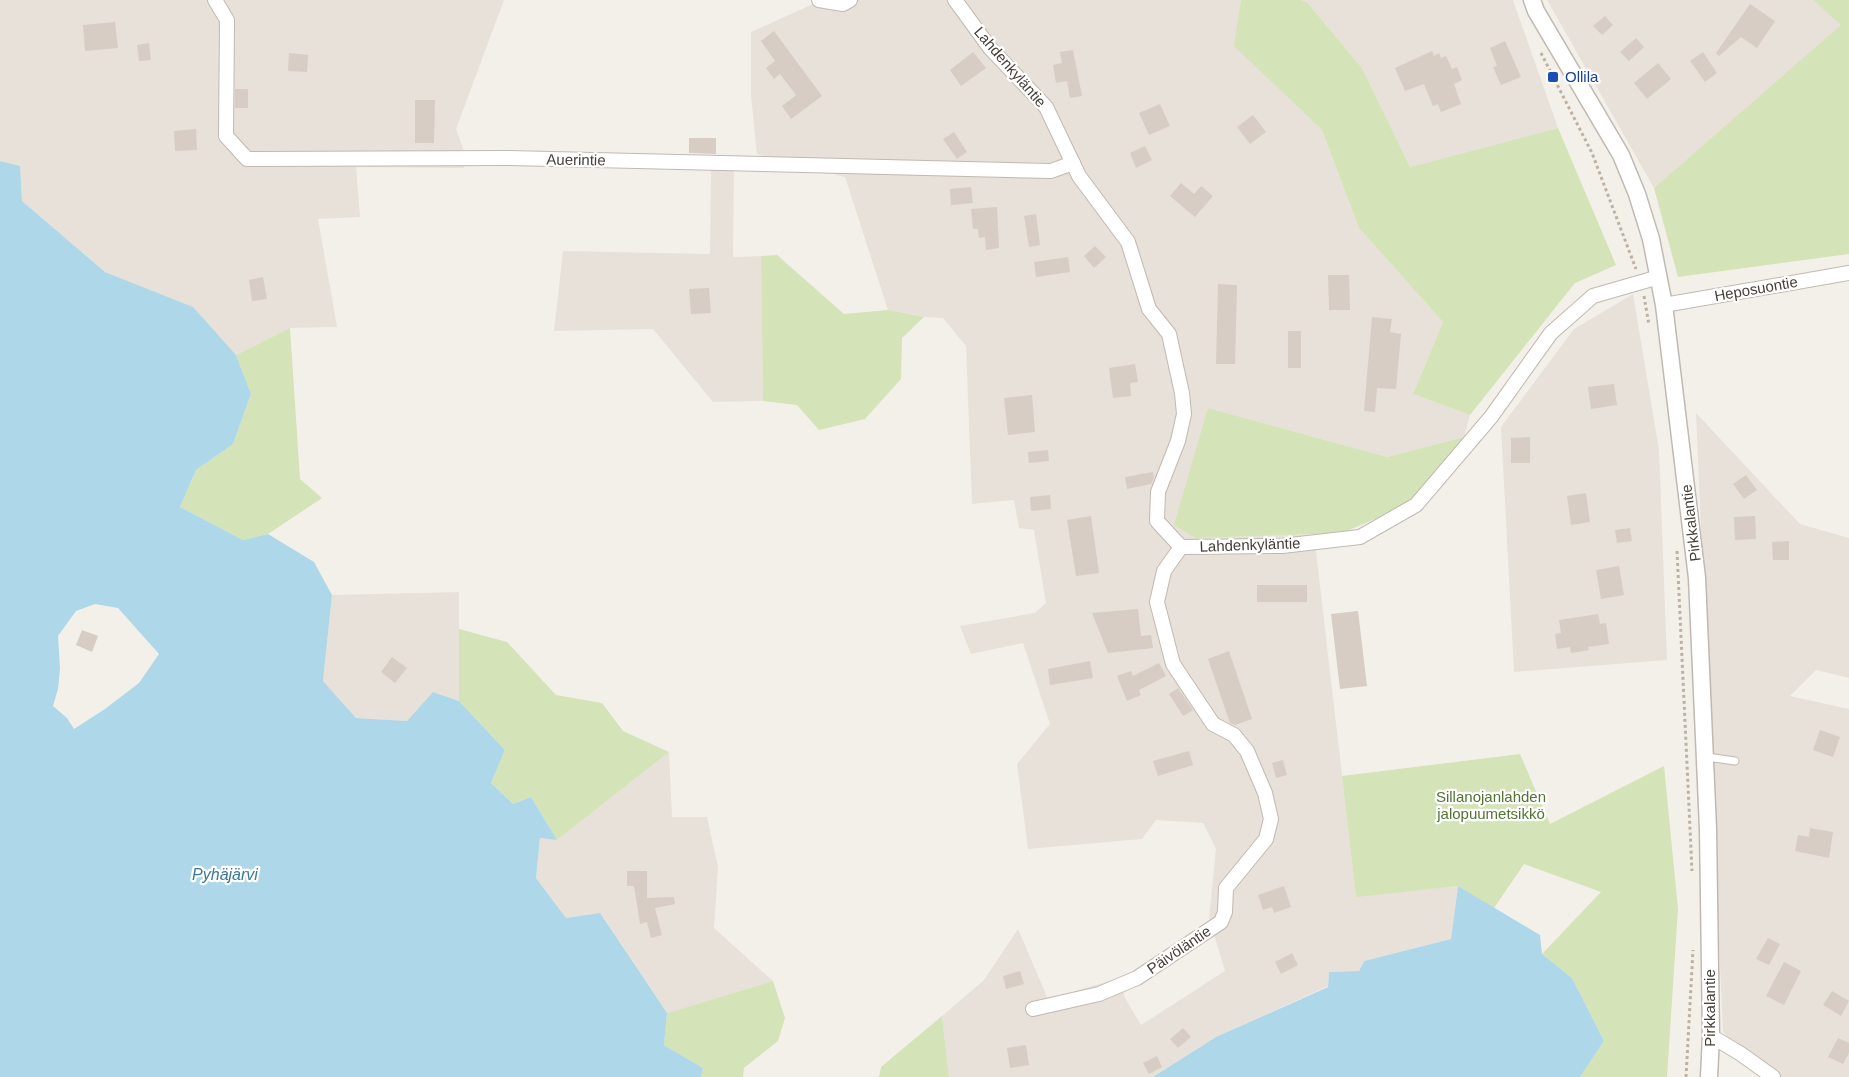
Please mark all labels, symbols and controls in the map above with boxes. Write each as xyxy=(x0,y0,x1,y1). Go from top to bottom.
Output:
street label: Lahdenkyläntie xyxy=(971,23,1050,110)
place label: Ollila xyxy=(1565,68,1599,85)
marker: Ollila xyxy=(1546,70,1560,84)
street label: Auerintie xyxy=(546,150,606,169)
street label: Heposuontie xyxy=(1713,273,1799,304)
street label: Pirkkalantie xyxy=(1677,484,1704,563)
street label: Lahdenkyläntie xyxy=(1199,534,1301,555)
park label: Sillanojanlahden jalopuumetsikkö xyxy=(1436,788,1546,822)
water label: Pyhäjärvi xyxy=(192,866,258,883)
street label: Päivöläntie xyxy=(1144,922,1214,977)
street label: Pirkkalantie xyxy=(1701,969,1718,1047)

